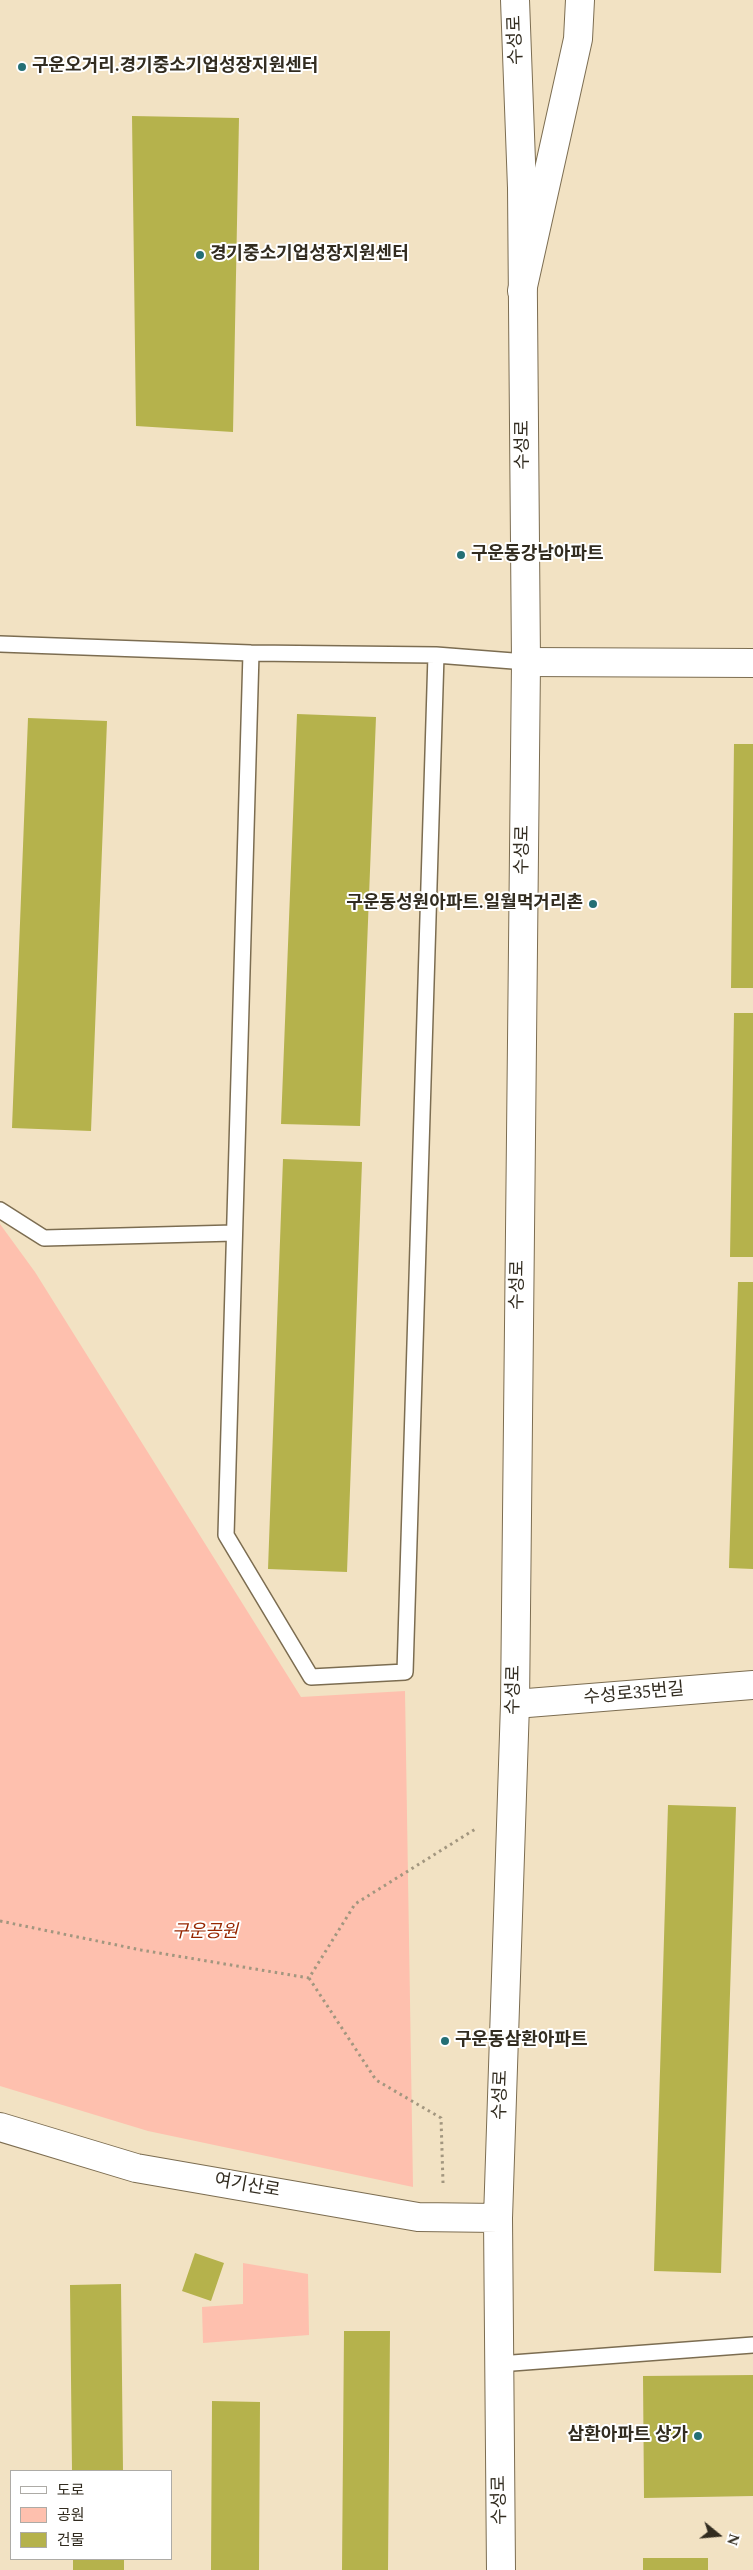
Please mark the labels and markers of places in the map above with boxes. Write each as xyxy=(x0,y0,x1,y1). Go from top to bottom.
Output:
place label: 구운오거리.경기중소기업성장지원센터 xyxy=(32,56,318,78)
marker: 구운오거리.경기중소기업성장지원센터 xyxy=(16,61,28,73)
place label: 경기중소기업성장지원센터 xyxy=(210,244,409,266)
marker: 경기중소기업성장지원센터 xyxy=(194,249,206,261)
place label: 구운동강남아파트 xyxy=(471,544,603,566)
marker: 구운동강남아파트 xyxy=(455,549,467,561)
place label: 구운동성원아파트.일월먹거리촌 xyxy=(346,893,583,915)
marker: 구운동성원아파트.일월먹거리촌 xyxy=(587,898,599,910)
place label: 구운동삼환아파트 xyxy=(455,2030,587,2052)
marker: 구운동삼환아파트 xyxy=(439,2035,451,2047)
place label: 삼환아파트 상가 xyxy=(568,2425,688,2447)
marker: 삼환아파트 상가 xyxy=(692,2430,704,2442)

